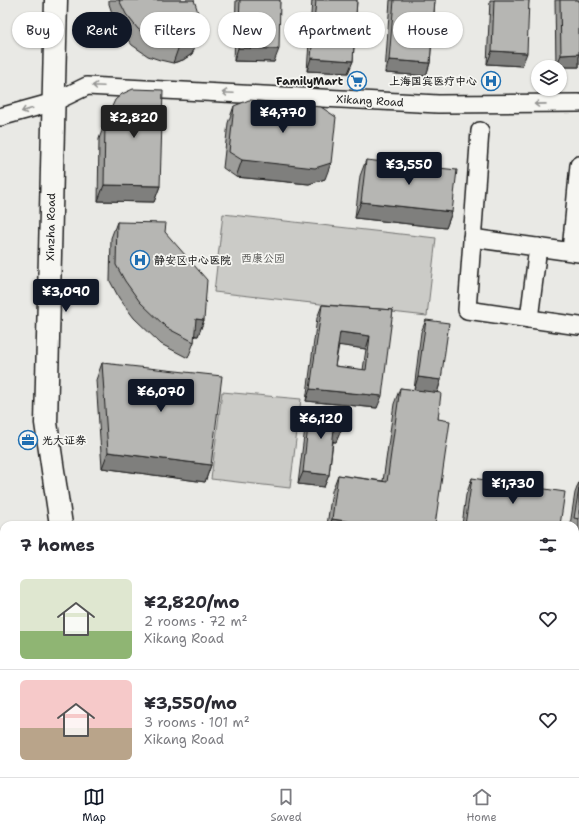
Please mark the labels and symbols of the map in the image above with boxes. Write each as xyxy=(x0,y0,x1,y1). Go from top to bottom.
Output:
supermarket icon: FamilyMart xyxy=(346,70,368,92)
hospital icon: 上海国宾医疗中心 xyxy=(480,70,502,92)
place label: FamilyMart xyxy=(276,74,344,89)
place label: 上海国宾医疗中心 xyxy=(389,74,477,89)
one-way arrow xyxy=(92,83,105,90)
one-way arrow xyxy=(222,90,235,97)
street label: Xikang Road xyxy=(336,92,404,110)
pin: ¥4,770 xyxy=(250,100,316,134)
one-way arrow xyxy=(534,100,547,108)
pin: ¥2,820 xyxy=(101,105,167,139)
one-way arrow xyxy=(21,107,34,114)
pin: ¥3,550 xyxy=(376,152,442,186)
street label: Xinzha Road xyxy=(43,193,59,261)
hospital icon: 静安区中心医院 xyxy=(129,249,151,271)
park label: 西康公园 xyxy=(241,251,285,266)
place label: 静安区中心医院 xyxy=(154,253,231,268)
pin: ¥3,090 xyxy=(33,279,99,313)
pin: ¥6,070 xyxy=(128,379,194,413)
pin: ¥6,120 xyxy=(288,406,354,440)
office icon: 光大证券 xyxy=(17,429,39,451)
place label: 光大证券 xyxy=(42,433,87,448)
pin: ¥1,730 xyxy=(480,471,546,505)

